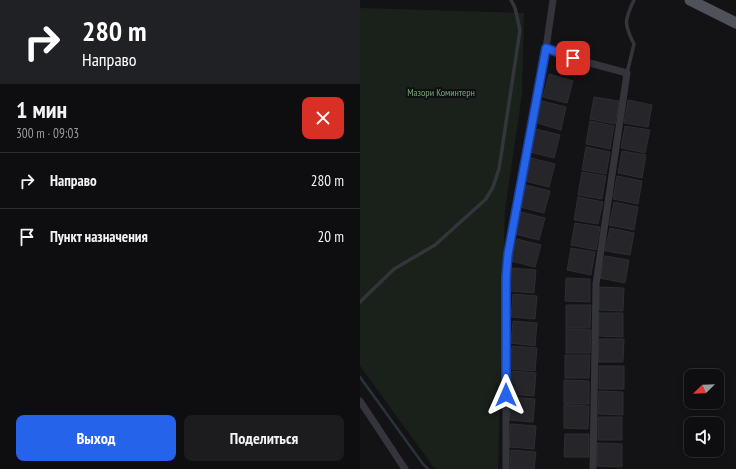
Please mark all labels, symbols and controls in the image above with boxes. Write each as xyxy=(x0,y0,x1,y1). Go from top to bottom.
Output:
text: 280 m xyxy=(82,12,146,49)
icon: right xyxy=(16,16,68,68)
pin xyxy=(556,41,590,75)
icon: arrive xyxy=(562,47,584,69)
text: Направо xyxy=(82,48,137,71)
park label: Мазори Коминтерн xyxy=(407,86,475,99)
text: 1 мин xyxy=(16,94,67,125)
button: close xyxy=(302,97,344,139)
text: 300 m · 09:03 xyxy=(16,125,79,142)
icon: right xyxy=(16,170,38,192)
text: Направо xyxy=(50,171,97,190)
text: 280 m xyxy=(311,171,344,190)
icon: arrive xyxy=(16,226,38,248)
text: Пункт назначения xyxy=(50,227,148,246)
text: 20 m xyxy=(318,227,344,246)
north arrow xyxy=(684,369,724,409)
map controls xyxy=(684,369,724,457)
position arrow xyxy=(485,374,527,416)
button: Выход xyxy=(16,415,176,461)
button: Поделиться xyxy=(184,415,344,461)
button: sound xyxy=(684,417,724,457)

